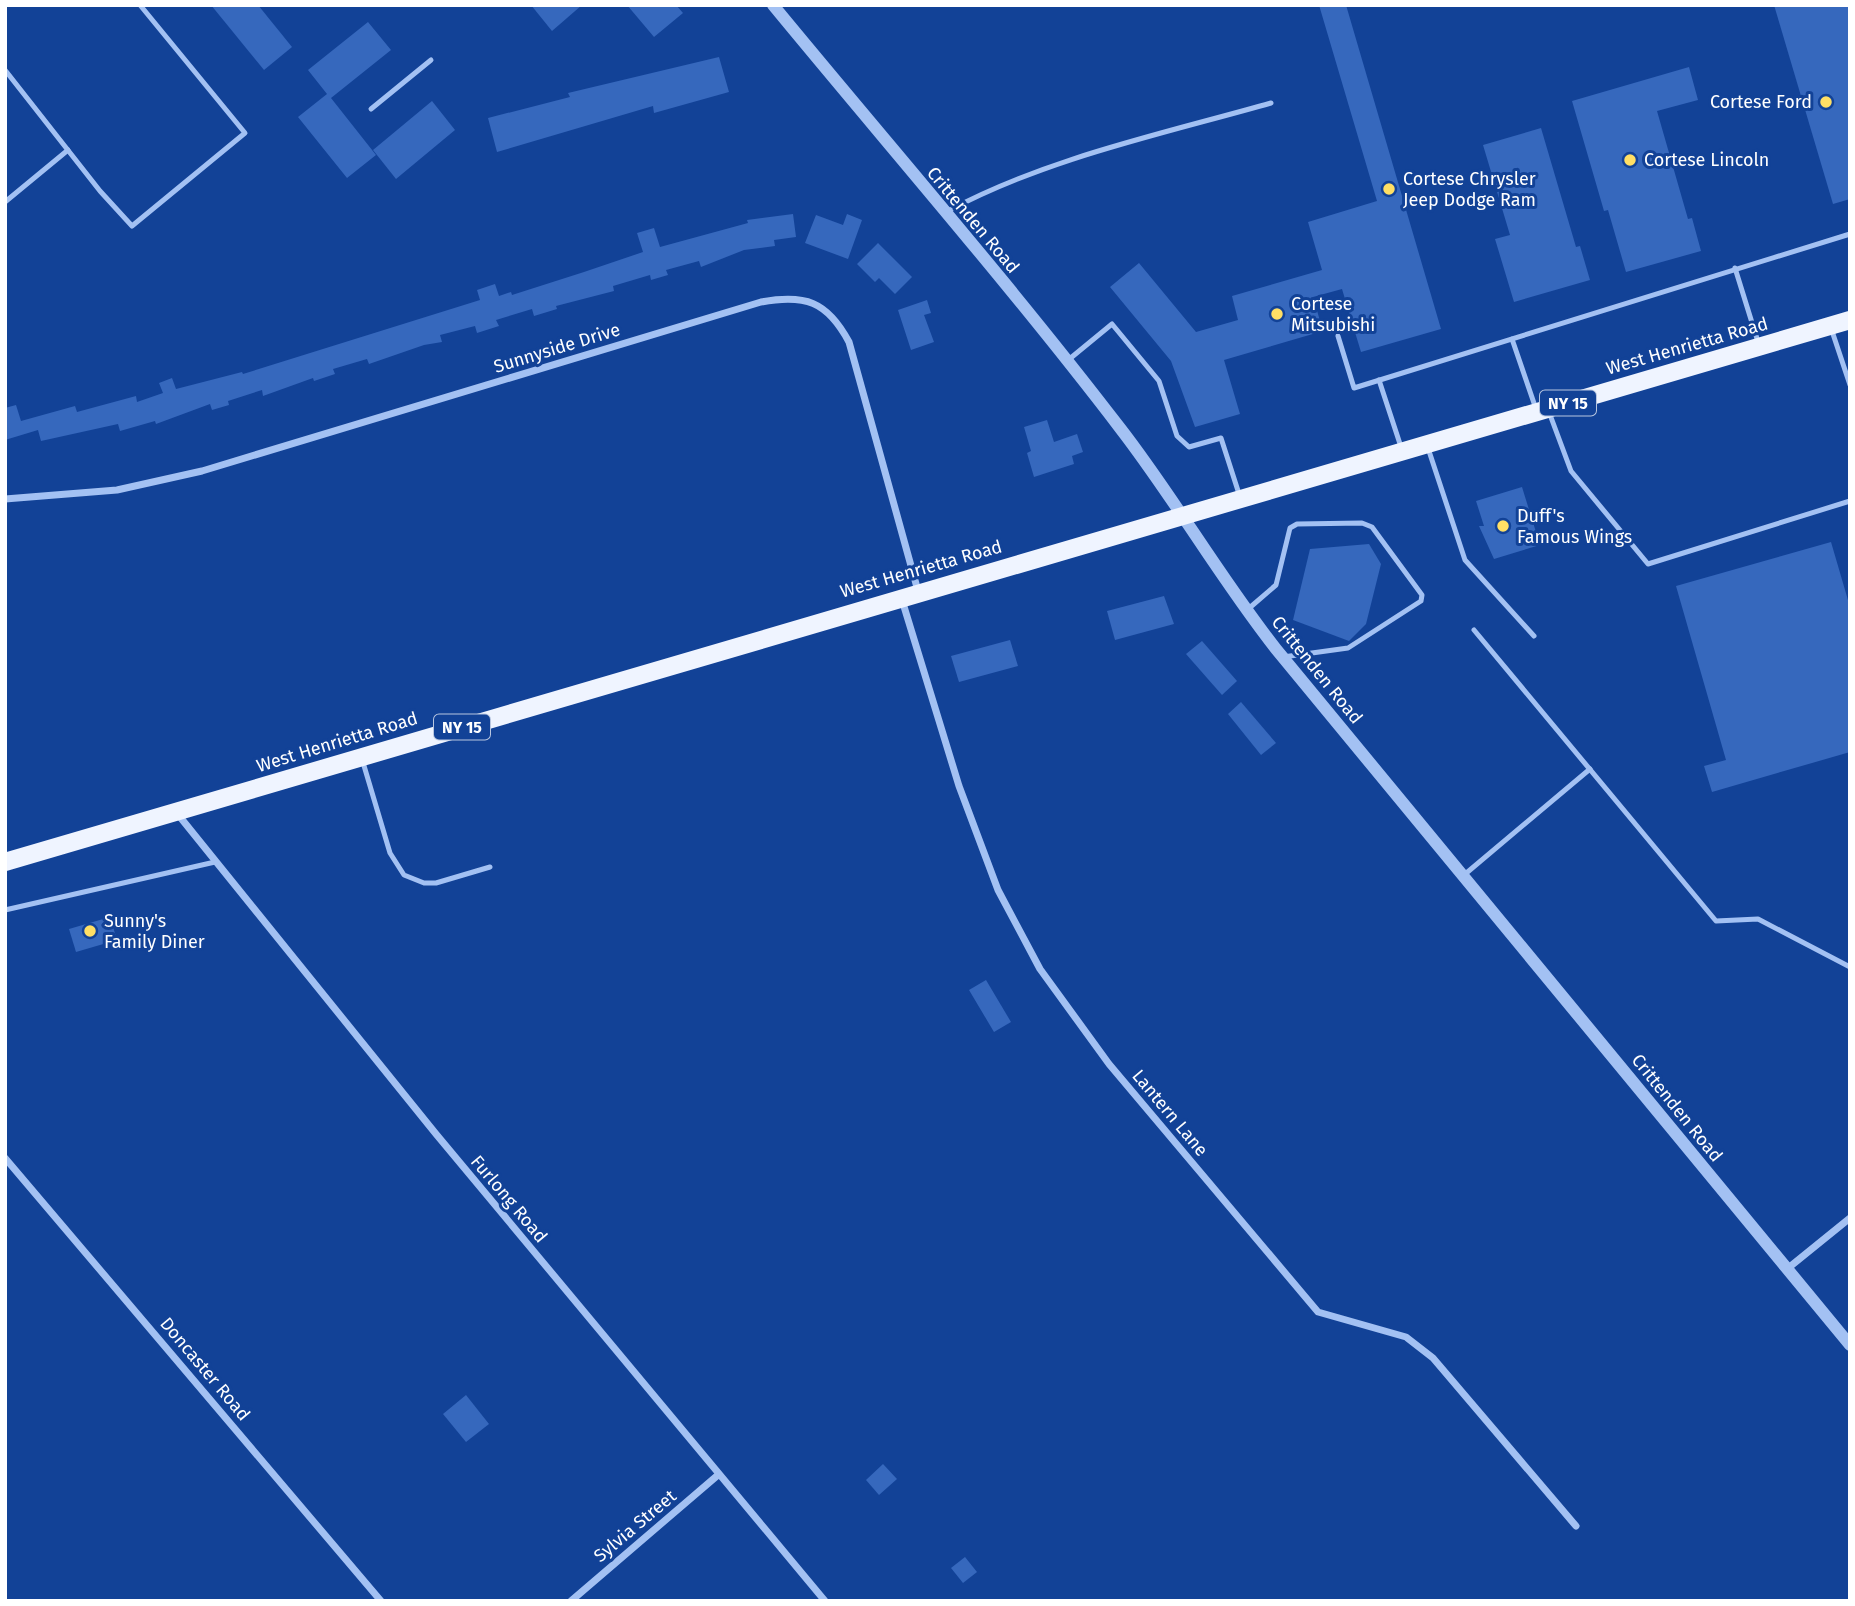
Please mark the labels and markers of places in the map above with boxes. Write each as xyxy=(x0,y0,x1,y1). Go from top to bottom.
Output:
place label: Cortese Ford xyxy=(1710,91,1812,113)
marker: Cortese Ford xyxy=(1818,94,1834,110)
place label: Cortese Lincoln xyxy=(1644,149,1769,171)
marker: Cortese Lincoln xyxy=(1622,152,1638,168)
place label: Cortese Chrysler Jeep Dodge Ram xyxy=(1403,168,1536,211)
marker: Cortese Chrysler Jeep Dodge Ram xyxy=(1381,181,1397,197)
place label: Cortese Mitsubishi xyxy=(1291,293,1375,336)
marker: Cortese Mitsubishi xyxy=(1269,306,1285,322)
place label: Duff's Famous Wings xyxy=(1517,505,1632,548)
marker: Duff's Famous Wings xyxy=(1495,518,1511,534)
place label: Sunny's Family Diner xyxy=(104,910,205,953)
marker: Sunny's Family Diner xyxy=(82,923,98,939)

